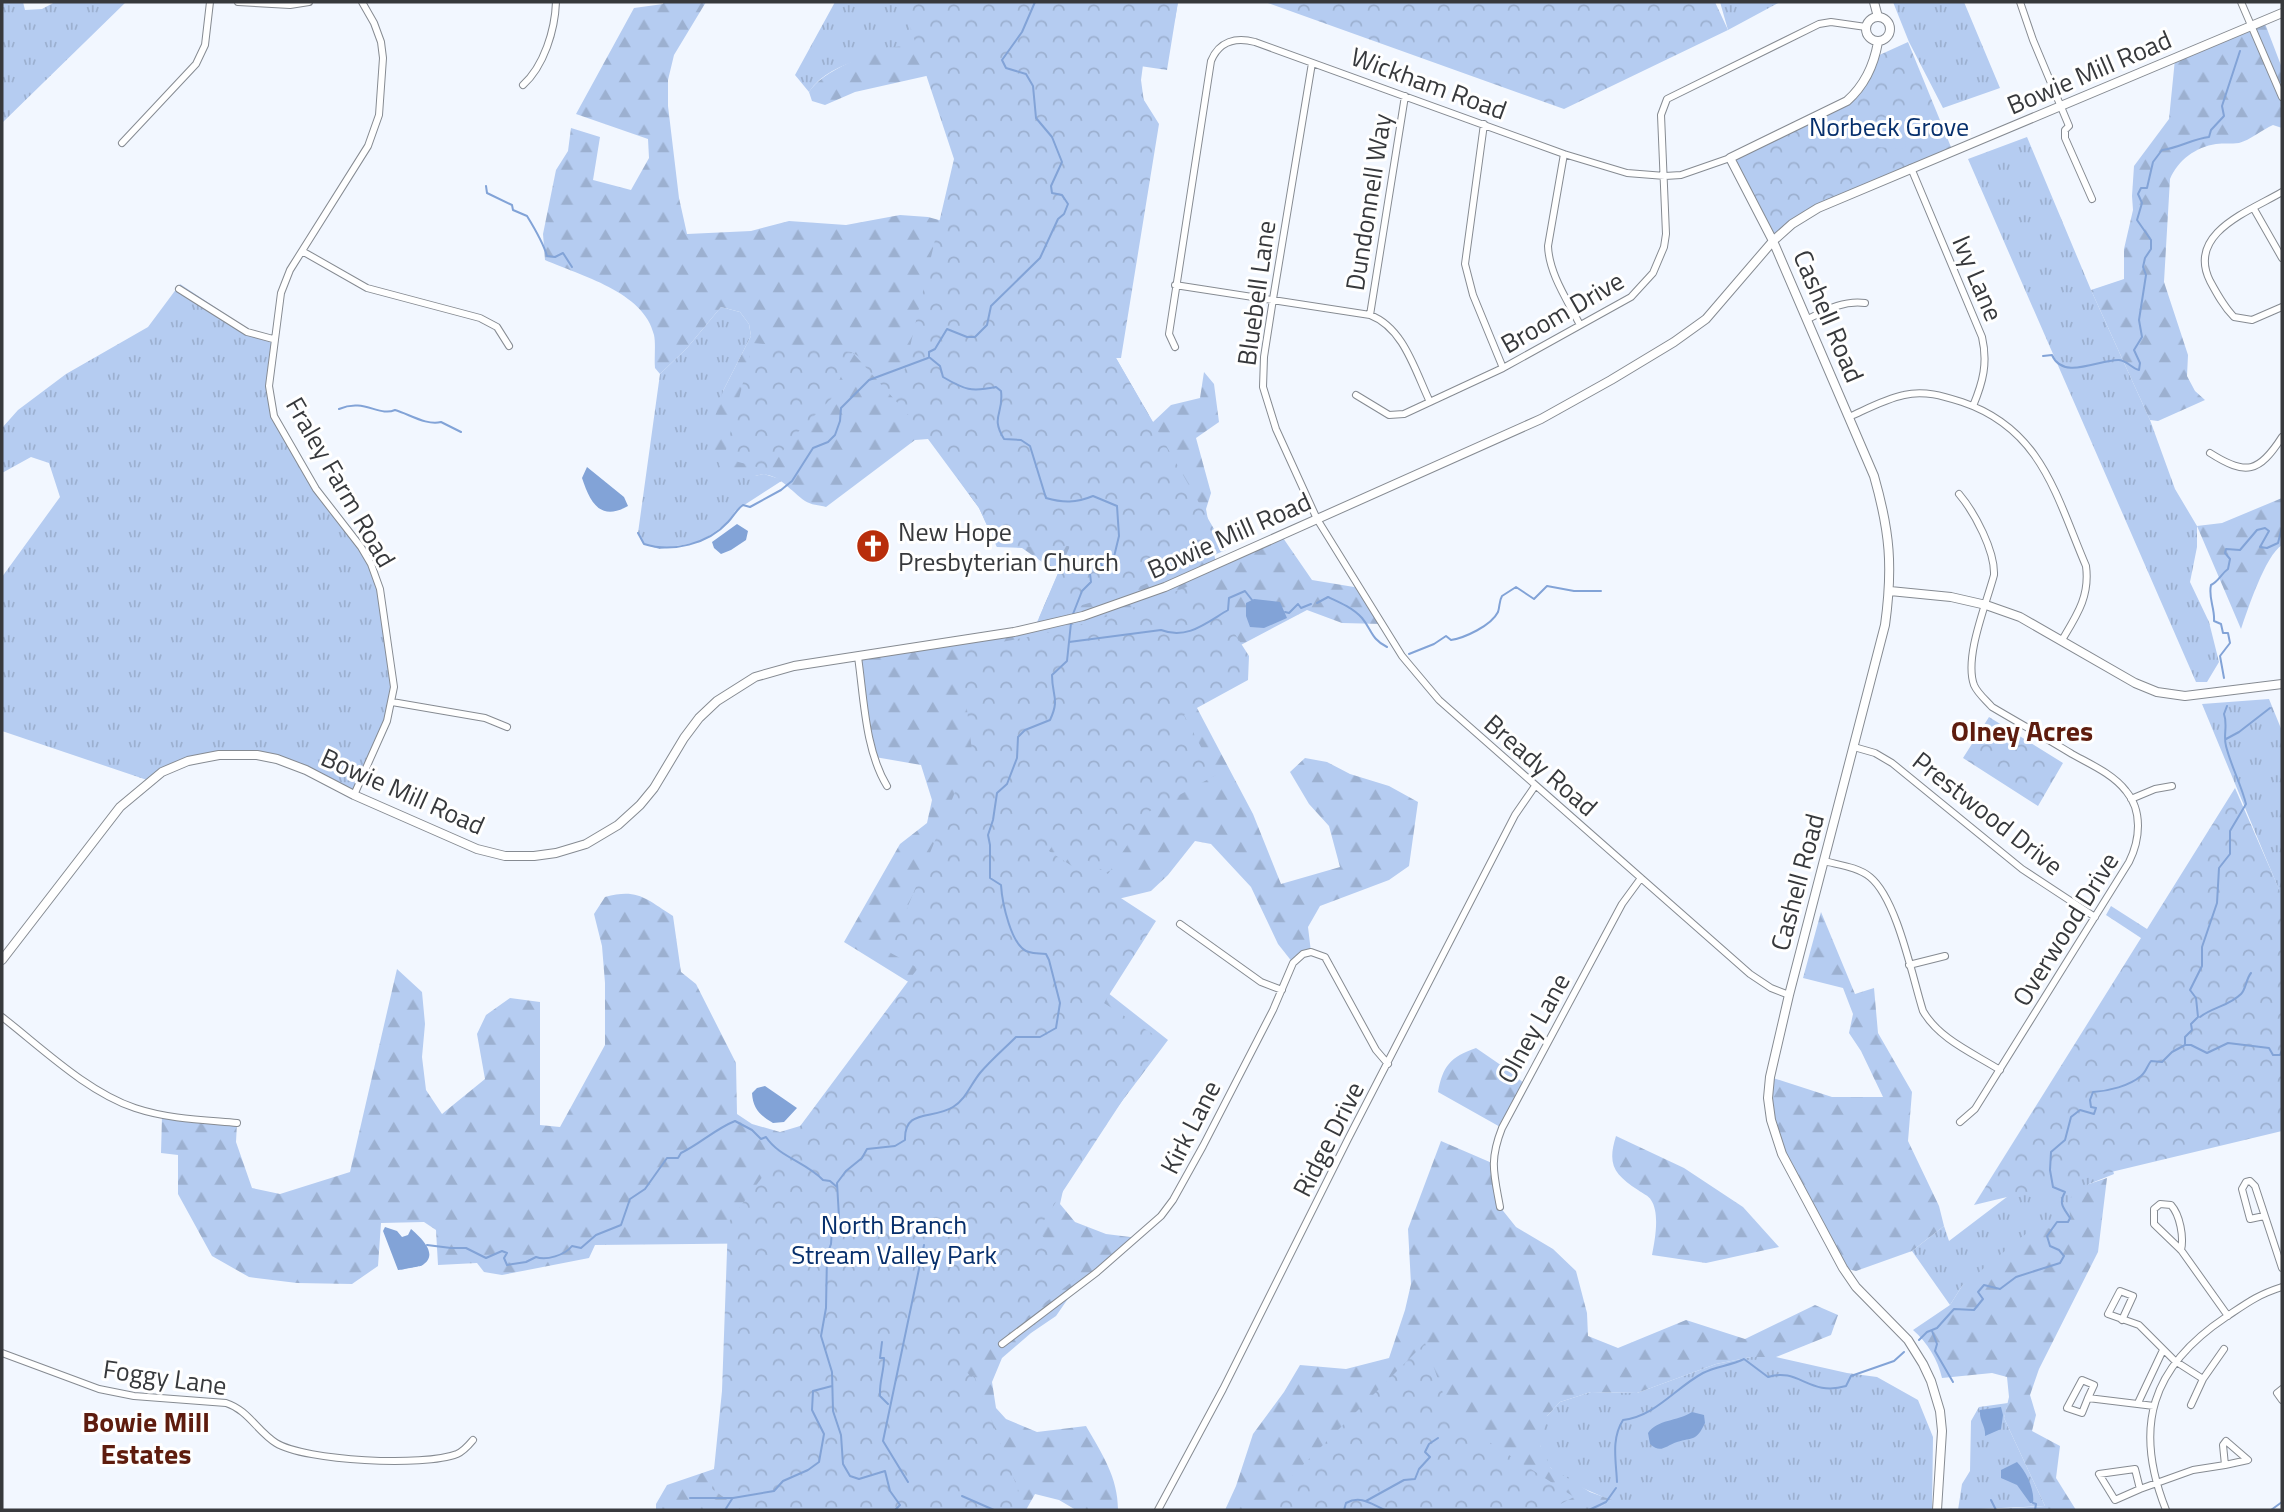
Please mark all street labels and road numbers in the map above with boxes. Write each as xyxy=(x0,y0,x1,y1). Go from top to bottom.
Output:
street label: Bowie Mill Road xyxy=(2001,20,2177,124)
street label: Wickham Road xyxy=(1346,37,1512,129)
street label: Dundonnell Way xyxy=(1335,111,1401,293)
street label: Bluebell Lane xyxy=(1227,218,1285,368)
street label: Ivy Lane xyxy=(1943,229,2013,327)
street label: Cashell Road xyxy=(1784,244,1874,388)
street label: Broom Drive xyxy=(1493,261,1631,363)
street label: Fraley Farm Road xyxy=(276,390,406,574)
street label: Bowie Mill Road xyxy=(1141,481,1317,589)
street label: Bready Road xyxy=(1476,705,1606,825)
street label: Bowie Mill Road xyxy=(315,737,491,845)
street label: Prestwood Drive xyxy=(1904,742,2072,884)
street label: Cashell Road xyxy=(1760,809,1834,955)
street label: Overwood Drive xyxy=(2002,844,2128,1014)
street label: Olney Lane xyxy=(1487,966,1579,1090)
street label: Kirk Lane xyxy=(1150,1073,1230,1181)
street label: Ridge Drive xyxy=(1282,1075,1374,1203)
street label: Foggy Lane xyxy=(101,1349,229,1405)

